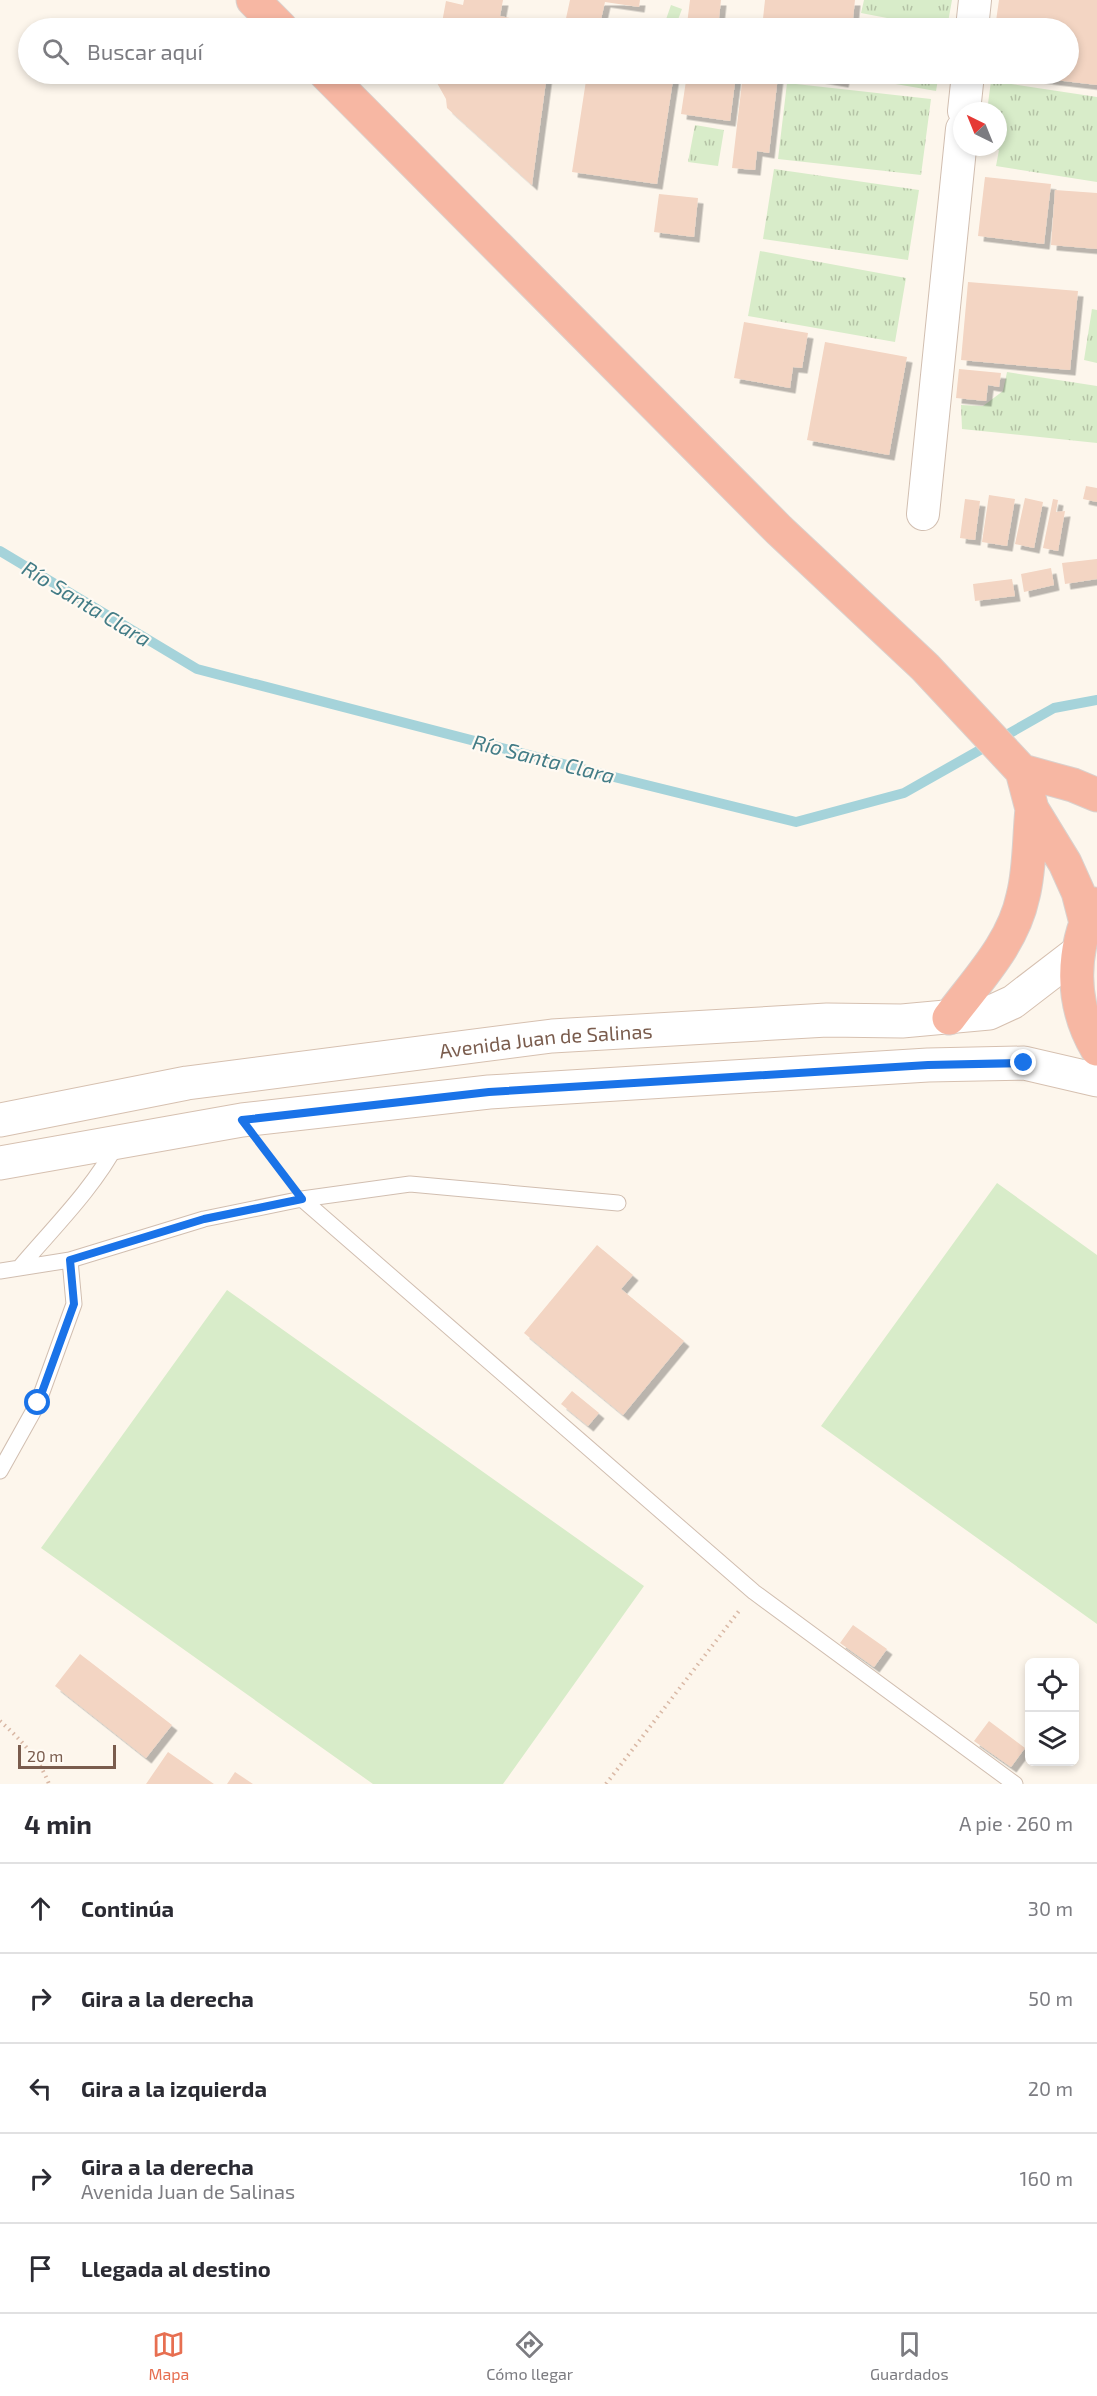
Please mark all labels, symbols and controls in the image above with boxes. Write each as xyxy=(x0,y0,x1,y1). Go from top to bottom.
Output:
search box xyxy=(18,18,1079,84)
icon: search xyxy=(39,35,72,68)
text: Buscar aquí xyxy=(87,38,203,64)
north arrow xyxy=(953,102,1007,156)
water label: Río Santa Clara xyxy=(18,555,156,651)
water label: Río Santa Clara xyxy=(470,728,618,788)
street label: Avenida Juan de Salinas xyxy=(438,1018,653,1062)
route end xyxy=(1010,1049,1036,1075)
route start xyxy=(24,1389,50,1415)
map controls xyxy=(1025,1658,1079,1766)
button: locate xyxy=(1025,1658,1079,1712)
button: layers xyxy=(1025,1712,1079,1766)
scale bar xyxy=(18,1742,116,1770)
text: 20 m xyxy=(27,1746,63,1765)
text: 4 min xyxy=(24,1808,92,1839)
text: A pie · 260 m xyxy=(959,1811,1073,1835)
icon: ahead xyxy=(24,1892,57,1925)
text: Continúa xyxy=(81,1895,174,1921)
text: 30 m xyxy=(1028,1896,1073,1920)
icon: right xyxy=(24,1982,57,2015)
text: Gira a la derecha xyxy=(81,1985,254,2011)
text: 50 m xyxy=(1028,1986,1073,2010)
icon: left xyxy=(24,2072,57,2105)
text: Gira a la izquierda xyxy=(81,2075,267,2101)
text: 20 m xyxy=(1028,2076,1073,2100)
text: Gira a la derecha xyxy=(81,2153,254,2179)
icon: right xyxy=(24,2162,57,2195)
text: 160 m xyxy=(1020,2166,1073,2190)
text: Avenida Juan de Salinas xyxy=(81,2179,295,2203)
icon: arrive xyxy=(24,2252,57,2285)
text: Llegada al destino xyxy=(81,2255,271,2281)
tab: Mapa xyxy=(148,2328,189,2383)
tab: Cómo llegar xyxy=(486,2328,573,2383)
tab: Guardados xyxy=(870,2328,949,2383)

